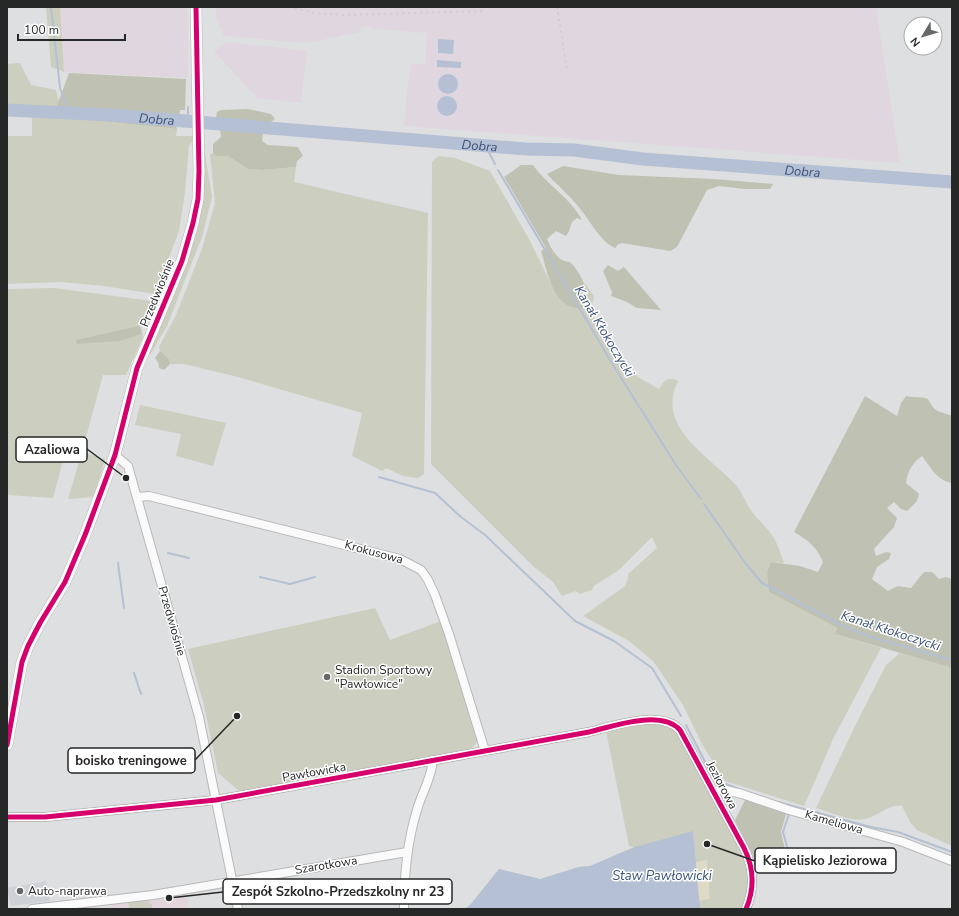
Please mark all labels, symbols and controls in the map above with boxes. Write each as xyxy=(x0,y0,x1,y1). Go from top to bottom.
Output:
scale bar xyxy=(18,16,125,42)
north arrow xyxy=(903,16,943,56)
text: 100 m xyxy=(24,22,59,38)
text: N xyxy=(907,34,924,50)
water label: Dobra xyxy=(138,109,175,130)
water label: Dobra xyxy=(461,136,498,157)
water label: Dobra xyxy=(784,162,821,182)
street label: Przedwiośnie xyxy=(136,257,178,329)
water label: Kanał Kłokoczycki xyxy=(570,283,639,381)
callout: Azaliowa xyxy=(16,437,87,462)
text: Azaliowa xyxy=(24,441,80,459)
street label: Krokusowa xyxy=(343,537,405,567)
street label: Przedwiośnie xyxy=(154,584,190,658)
water label: Kanał Kłokoczycki xyxy=(839,606,944,656)
place label: Stadion Sportowy "Pawłowice" xyxy=(335,662,433,692)
marker: Stadion Sportowy "Pawłowice" xyxy=(322,672,332,682)
callout: boisko treningowe xyxy=(68,748,195,773)
text: boisko treningowe xyxy=(75,752,187,770)
street label: Jeziorowa xyxy=(702,757,741,812)
street label: Pawłowicka xyxy=(281,759,347,785)
street label: Kameliowa xyxy=(803,806,865,838)
callout: Kąpielisko Jeziorowa xyxy=(755,848,896,873)
street label: Szarotkowa xyxy=(294,852,358,878)
text: Kąpielisko Jeziorowa xyxy=(763,852,887,870)
water label: Staw Pawłowicki xyxy=(612,867,713,885)
callout: Zespół Szkolno-Przedszkolny nr 23 xyxy=(223,879,452,904)
place label: Auto-naprawa xyxy=(28,883,107,899)
text: Zespół Szkolno-Przedszkolny nr 23 xyxy=(232,883,445,901)
marker: Auto-naprawa xyxy=(15,886,25,896)

